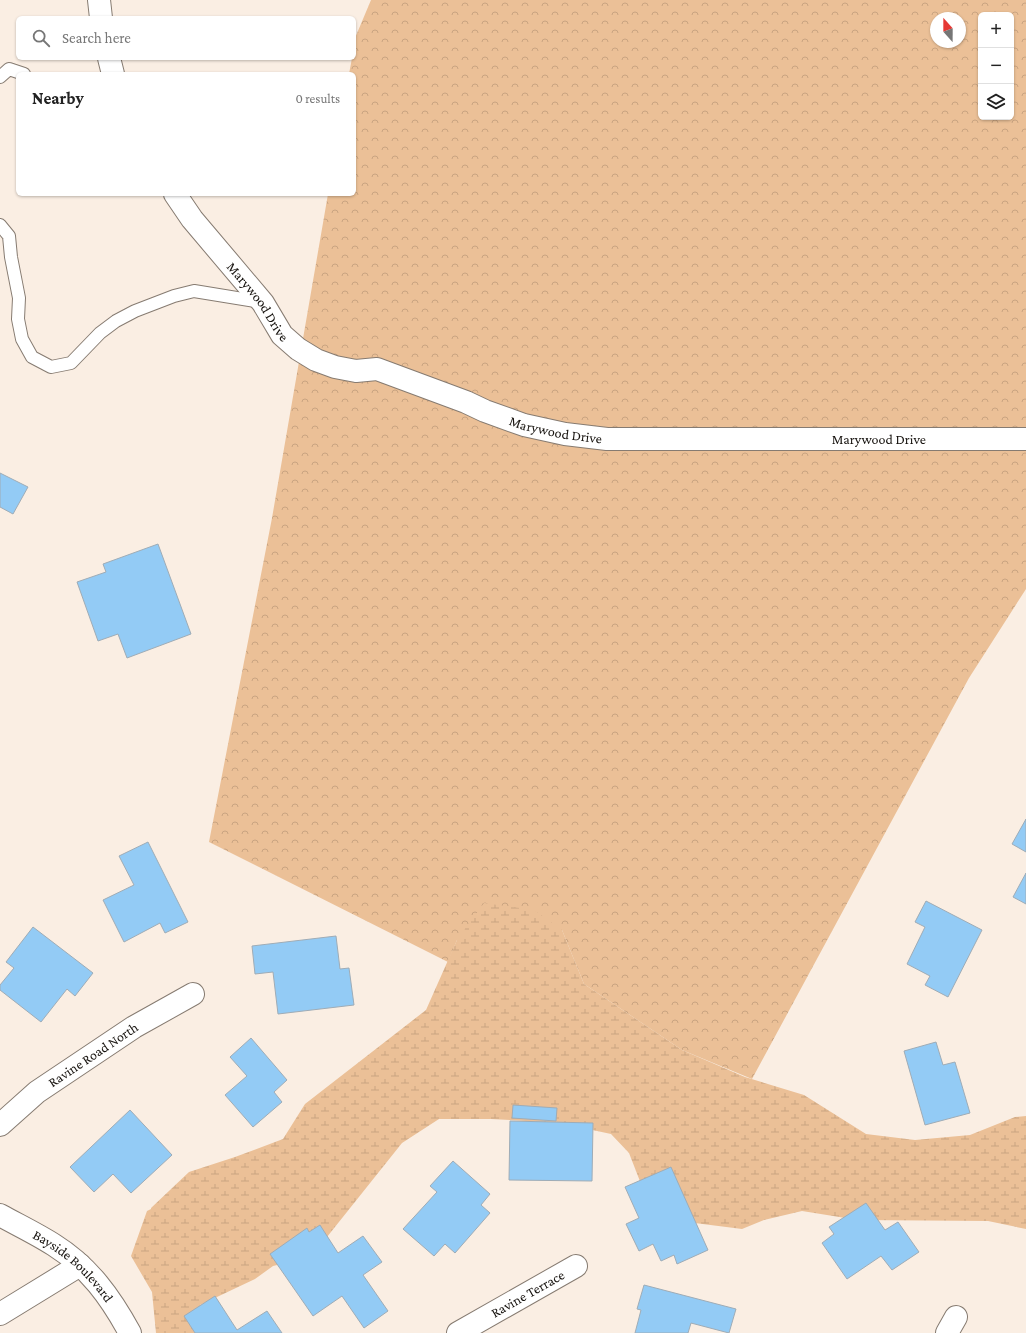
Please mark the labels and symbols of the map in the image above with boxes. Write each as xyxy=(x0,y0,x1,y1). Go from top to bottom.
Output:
north arrow xyxy=(930,12,966,48)
street label: Marywood Drive xyxy=(224,259,292,345)
street label: Marywood Drive xyxy=(507,412,603,446)
street label: Marywood Drive xyxy=(832,431,926,447)
street label: Ravine Road North xyxy=(45,1018,141,1090)
street label: Bayside Boulevard xyxy=(30,1226,117,1305)
street label: Ravine Terrace xyxy=(488,1266,567,1321)

